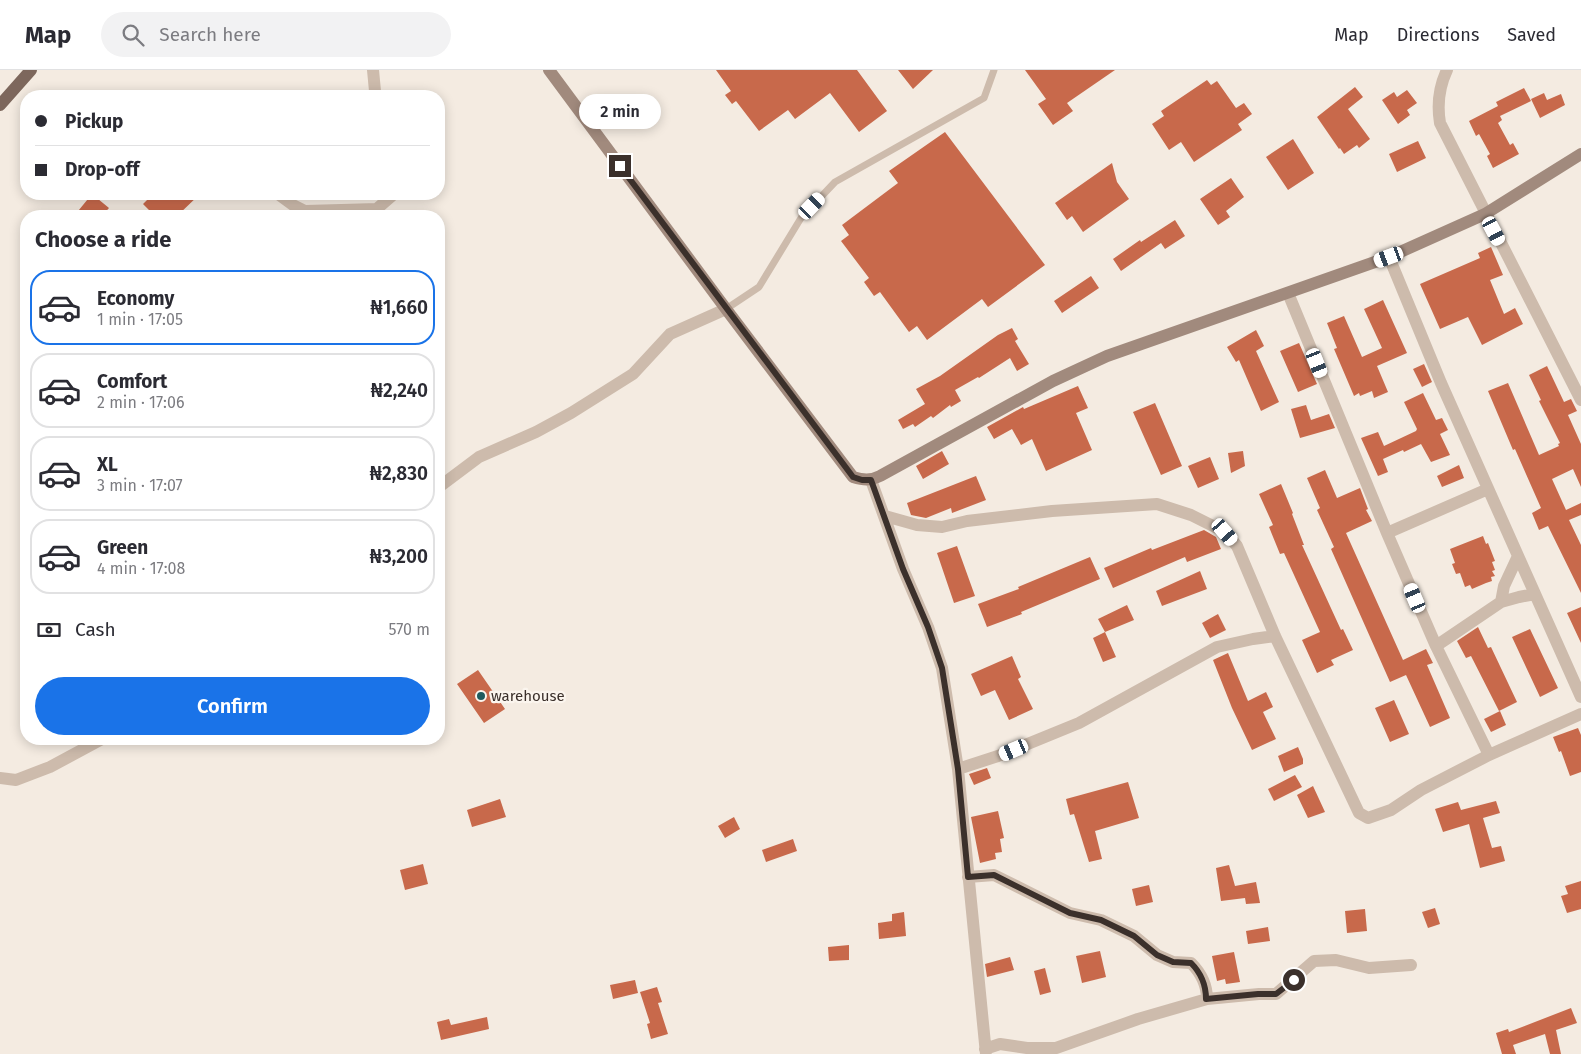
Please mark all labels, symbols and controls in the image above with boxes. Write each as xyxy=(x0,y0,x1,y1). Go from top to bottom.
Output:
search box xyxy=(101,12,451,57)
text: Map xyxy=(25,21,71,49)
icon: search xyxy=(119,21,147,49)
text: Search here xyxy=(159,23,261,46)
text: Map xyxy=(1334,24,1369,46)
text: Directions xyxy=(1397,24,1479,46)
text: Saved xyxy=(1507,24,1556,46)
callout: 2 min xyxy=(579,93,661,128)
text: 2 min xyxy=(600,102,640,121)
text: Pickup xyxy=(65,110,123,133)
route end xyxy=(609,155,631,177)
text: Drop-off xyxy=(65,158,139,181)
car xyxy=(796,190,827,222)
car xyxy=(1480,214,1507,248)
text: Choose a ride xyxy=(35,226,171,253)
car xyxy=(1372,245,1405,269)
icon: car xyxy=(37,285,82,330)
text: Economy xyxy=(97,287,174,310)
text: ₦1,660 xyxy=(370,296,428,319)
text: 1 min · 17:05 xyxy=(97,310,183,329)
car xyxy=(1304,346,1329,380)
icon: car xyxy=(37,368,82,413)
text: Comfort xyxy=(97,370,167,393)
text: ₦2,240 xyxy=(370,379,428,402)
text: 2 min · 17:06 xyxy=(97,393,184,412)
icon: car xyxy=(37,451,82,496)
text: XL xyxy=(97,453,118,476)
text: ₦2,830 xyxy=(370,462,428,485)
text: 3 min · 17:07 xyxy=(97,476,183,495)
car xyxy=(1209,516,1240,548)
icon: car xyxy=(37,534,82,579)
text: Green xyxy=(97,536,148,559)
text: ₦3,200 xyxy=(369,545,428,568)
text: 4 min · 17:08 xyxy=(97,559,185,578)
car xyxy=(1402,581,1427,615)
icon: cash xyxy=(35,616,63,644)
text: Cash xyxy=(75,618,116,641)
text: 570 m xyxy=(389,620,430,639)
button: Confirm xyxy=(35,677,430,735)
place label: warehouse xyxy=(491,687,565,705)
marker: warehouse xyxy=(475,690,487,702)
car xyxy=(997,737,1030,763)
route start xyxy=(1283,969,1305,991)

